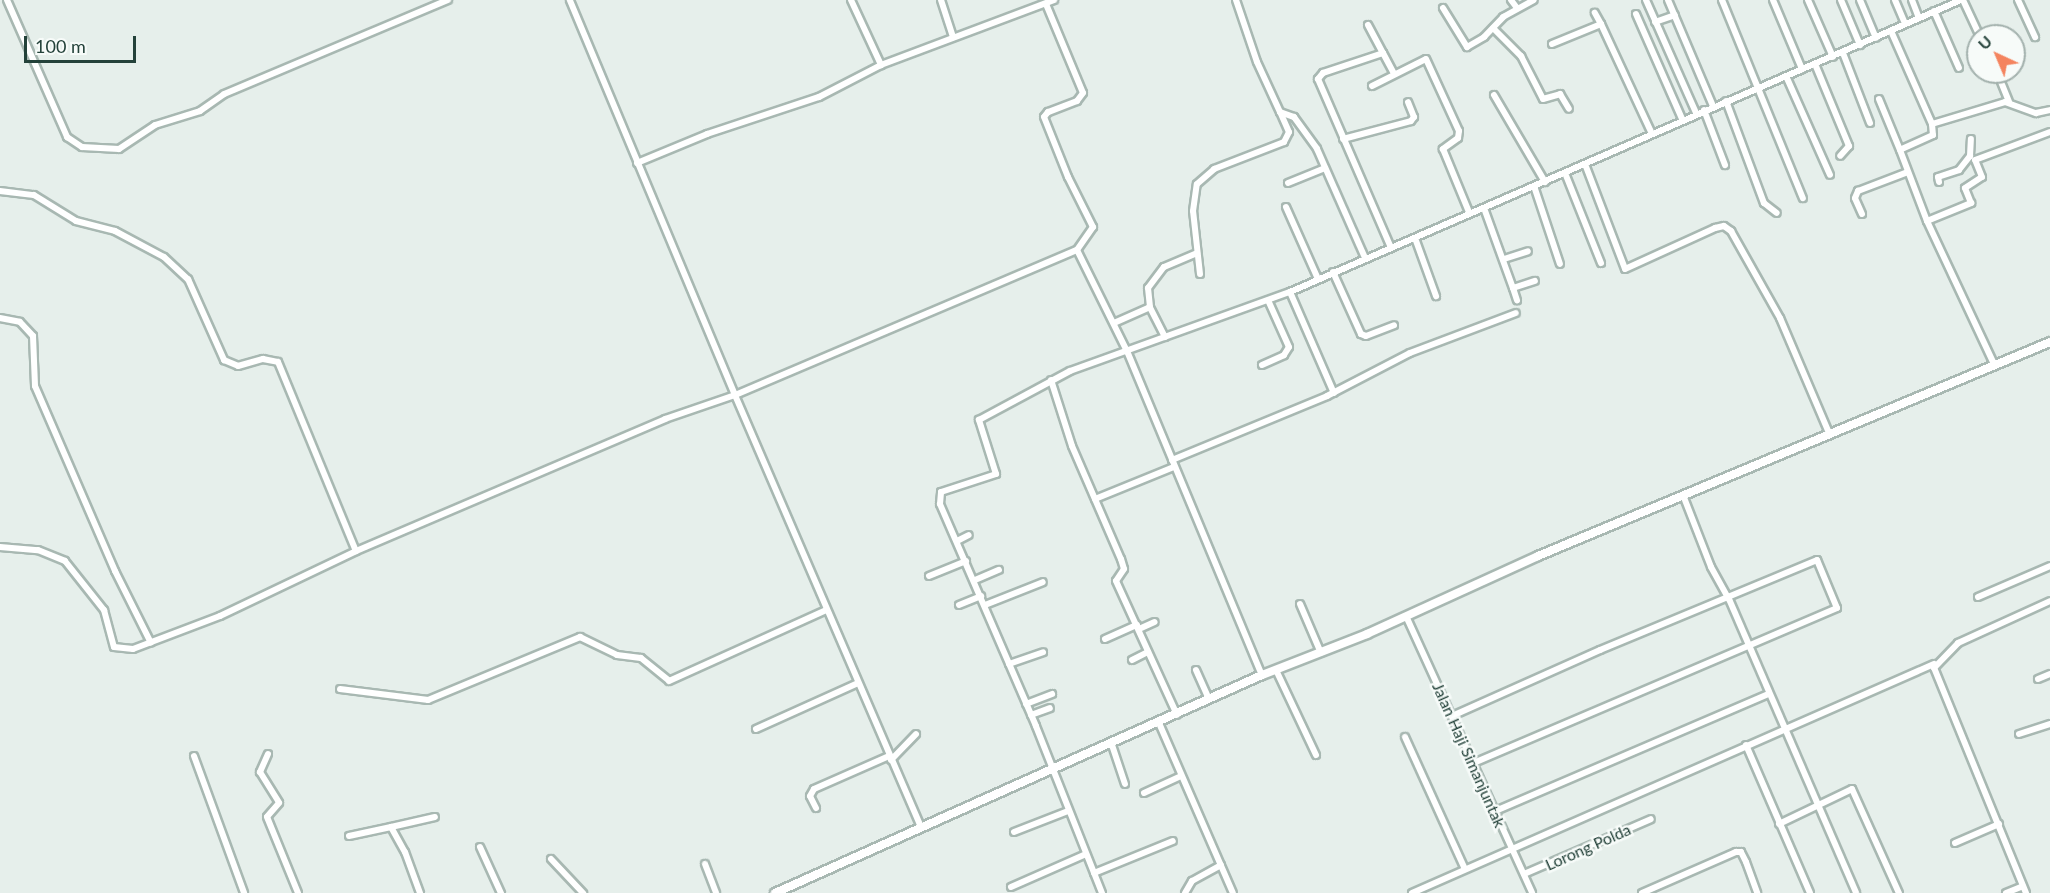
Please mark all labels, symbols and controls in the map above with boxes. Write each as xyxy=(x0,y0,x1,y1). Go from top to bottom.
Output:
scale bar xyxy=(27,24,140,62)
north arrow xyxy=(1966,24,2026,84)
text: U xyxy=(1974,31,1995,53)
text: 100 m xyxy=(35,35,86,57)
street label: Jalan Haji Simanjuntak xyxy=(1428,680,1510,830)
street label: Lorong Polda xyxy=(1542,820,1634,874)

